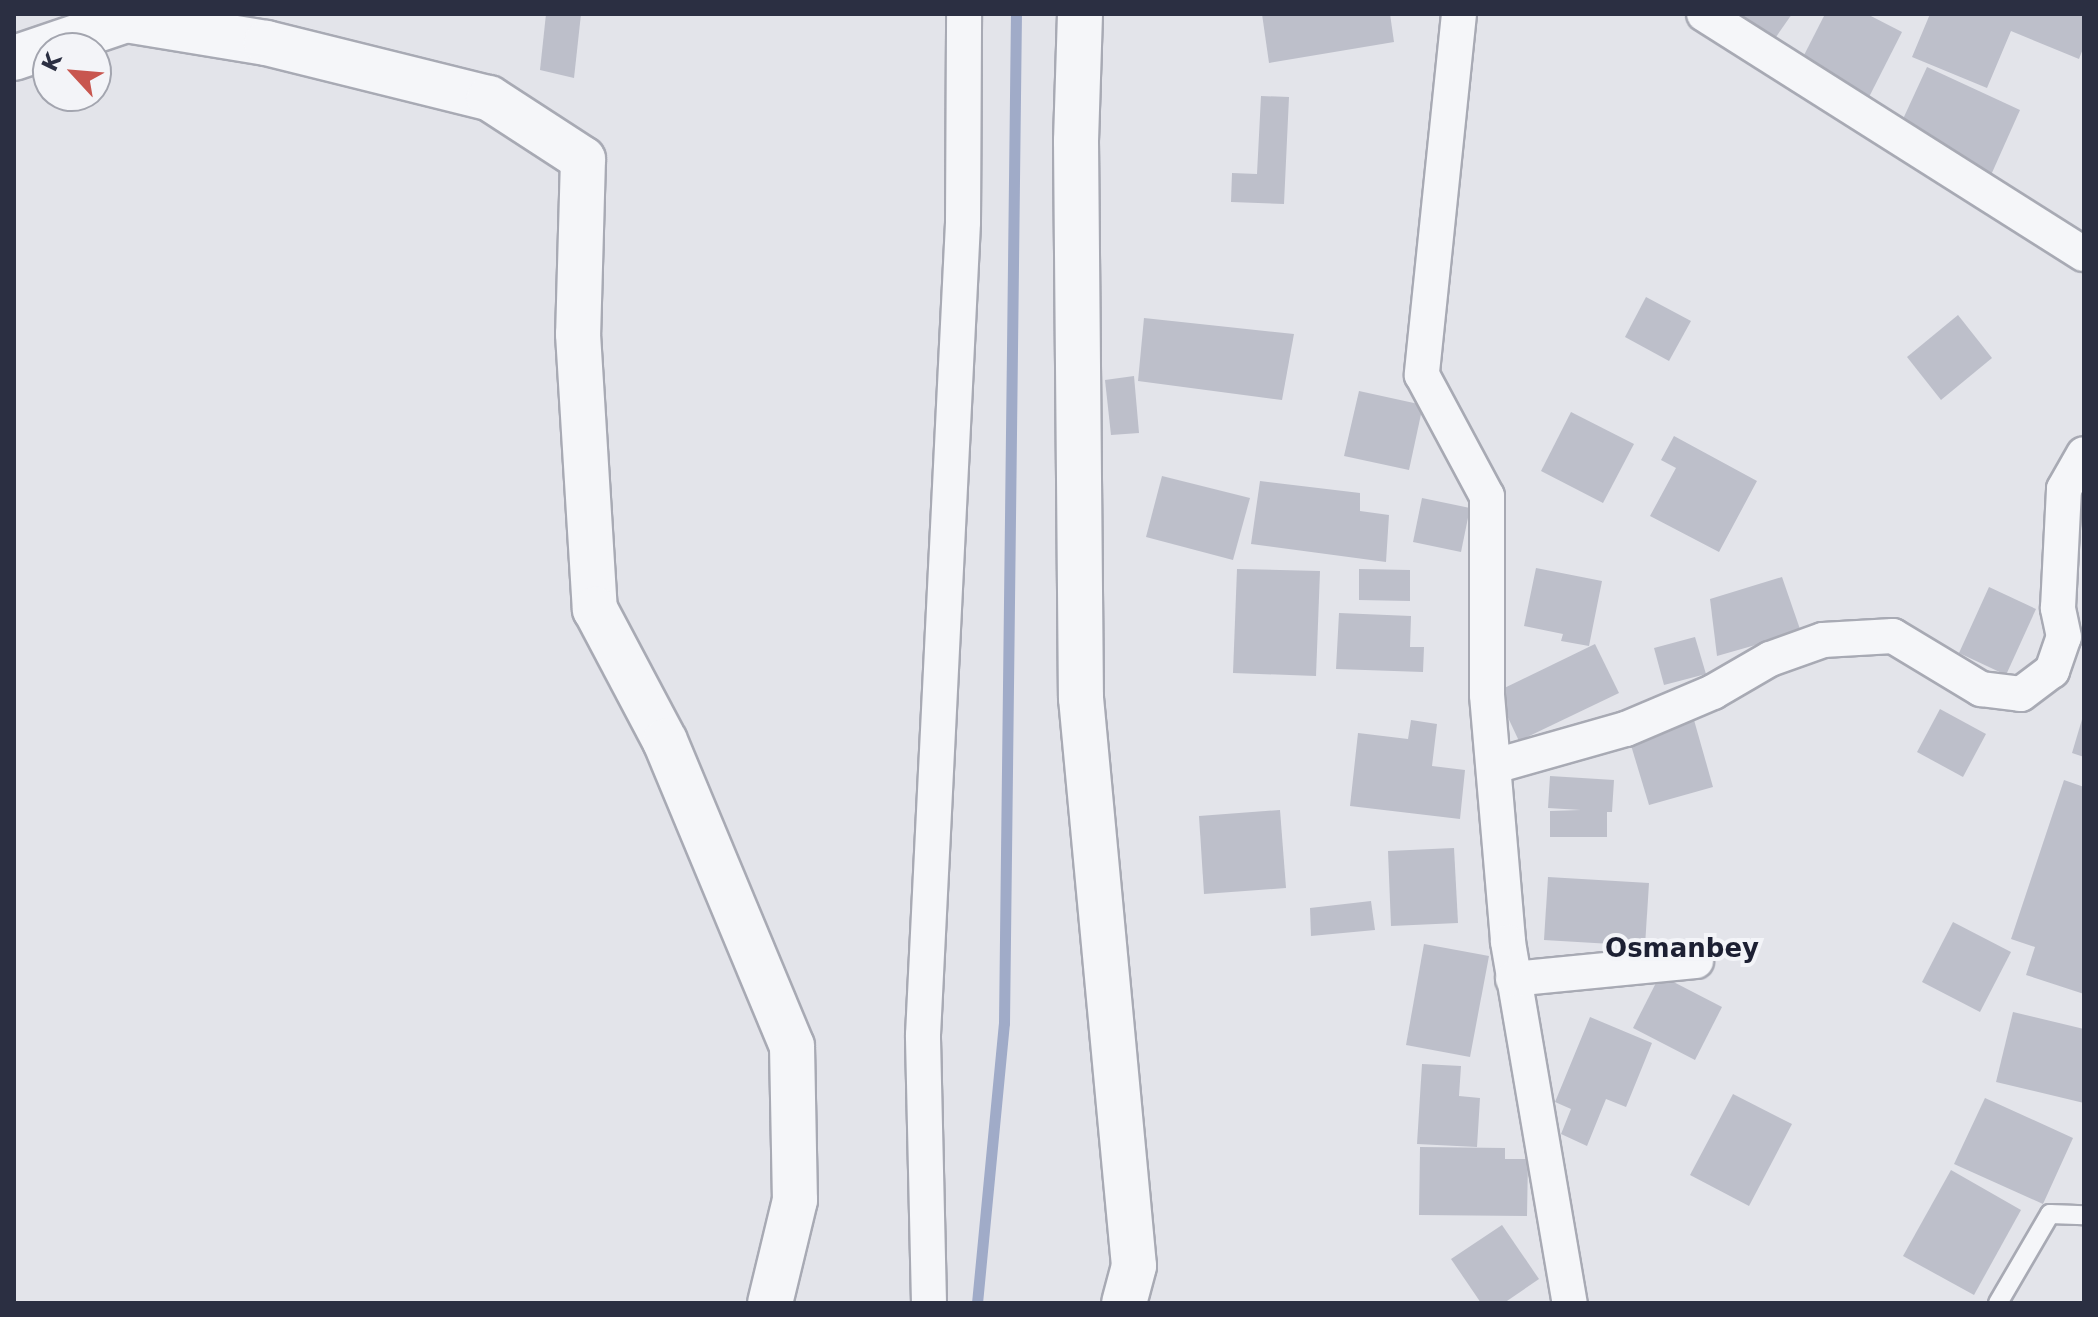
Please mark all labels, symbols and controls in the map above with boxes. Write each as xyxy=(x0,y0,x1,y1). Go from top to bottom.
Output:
north arrow xyxy=(32,32,112,112)
text: K xyxy=(37,49,67,75)
district label: Osmanbey xyxy=(1605,933,1759,965)

